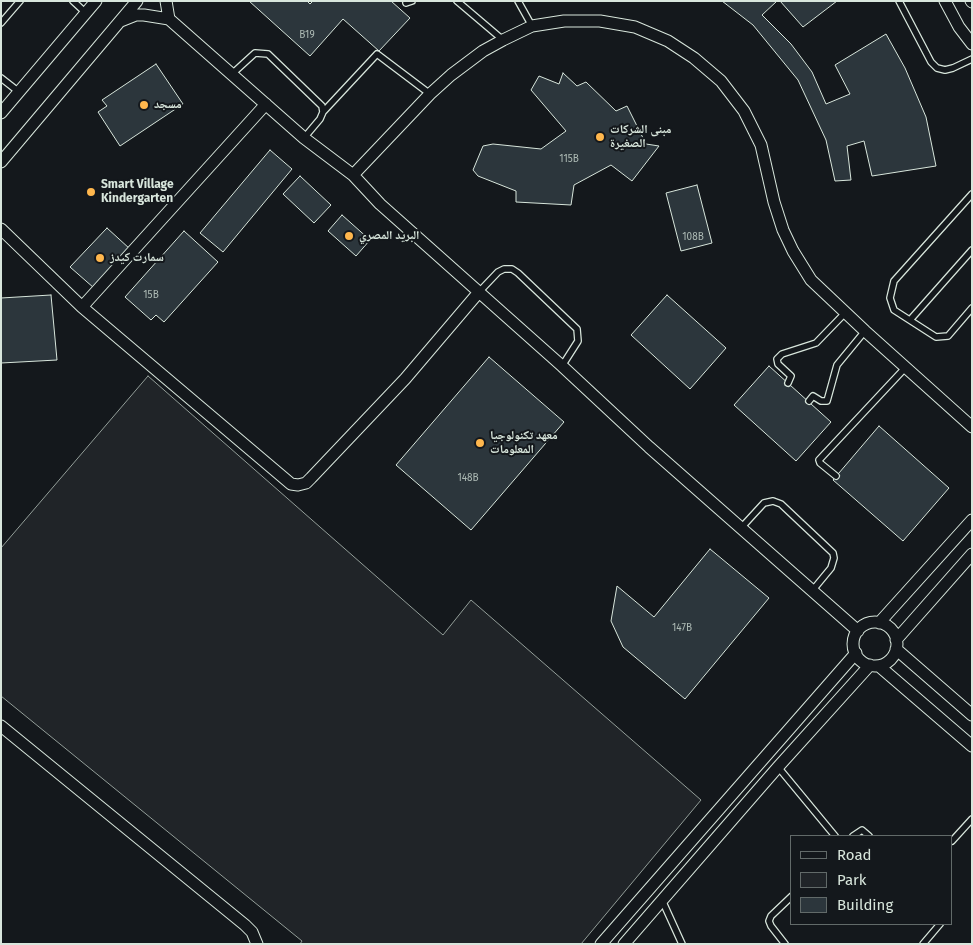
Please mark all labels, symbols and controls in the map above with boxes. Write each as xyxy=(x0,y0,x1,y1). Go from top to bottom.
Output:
house number: B19 xyxy=(299,29,315,41)
place label: مسجد xyxy=(154,98,182,112)
marker: مسجد xyxy=(138,99,150,111)
place label: مبنى الشركات الصغيرة xyxy=(610,123,671,151)
marker: مبنى الشركات الصغيرة xyxy=(594,131,606,143)
house number: 115B xyxy=(559,153,579,165)
place label: Smart Village Kindergarten xyxy=(101,178,174,206)
marker: Smart Village Kindergarten xyxy=(85,186,97,198)
place label: البريد المصري xyxy=(359,229,420,243)
marker: البريد المصري xyxy=(343,230,355,242)
house number: 108B xyxy=(682,231,704,243)
place label: سمارت كيدز xyxy=(110,251,164,265)
marker: سمارت كيدز xyxy=(94,252,106,264)
house number: 15B xyxy=(143,289,159,301)
place label: معهد تكنولوجيا المعلومات xyxy=(490,429,558,457)
marker: معهد تكنولوجيا المعلومات xyxy=(474,437,486,449)
house number: 148B xyxy=(457,472,479,484)
house number: 147B xyxy=(672,622,692,634)
legend xyxy=(790,835,953,925)
text: Road xyxy=(837,846,872,864)
text: Park xyxy=(837,871,867,889)
text: Building xyxy=(837,896,893,914)

